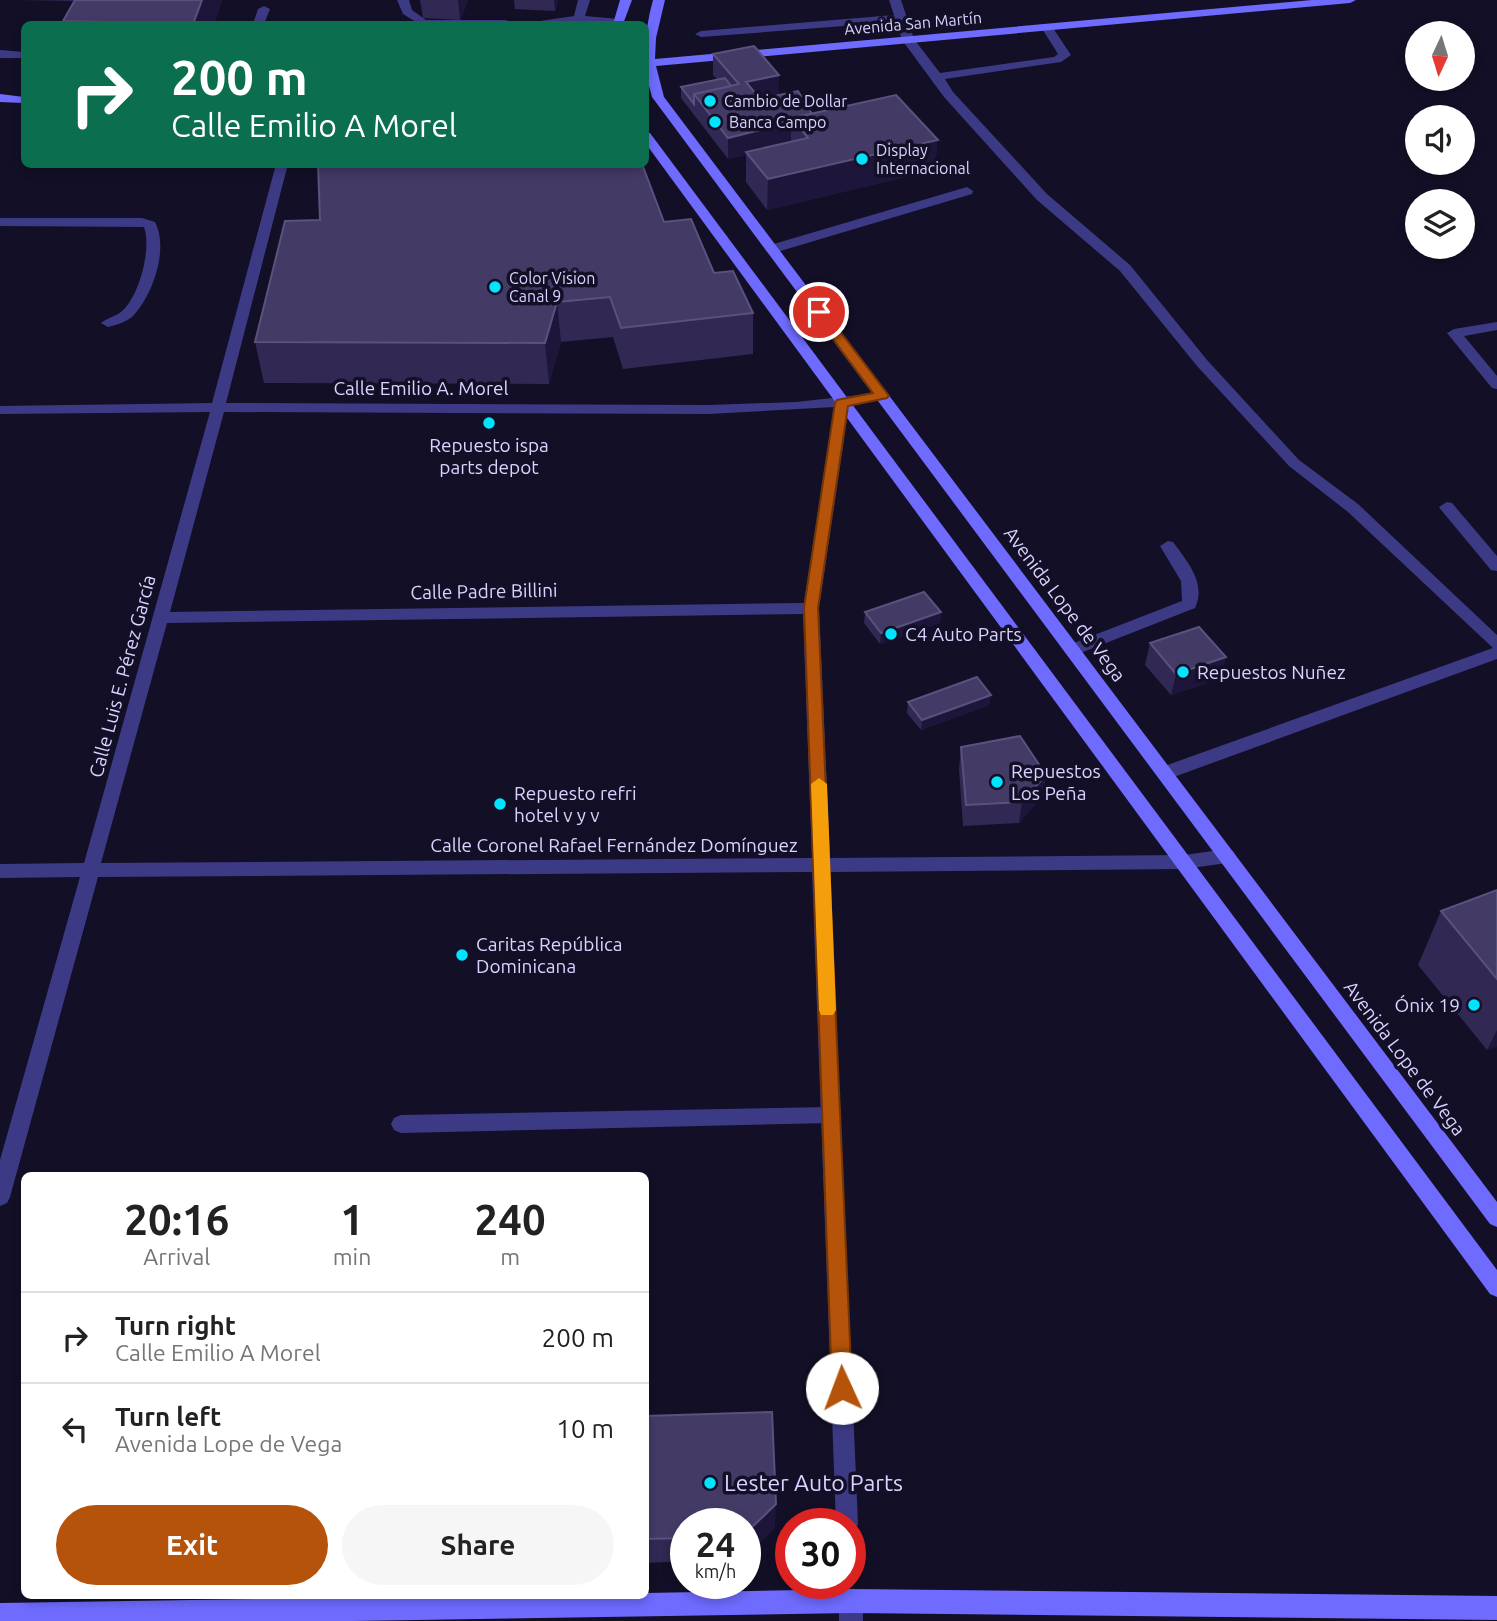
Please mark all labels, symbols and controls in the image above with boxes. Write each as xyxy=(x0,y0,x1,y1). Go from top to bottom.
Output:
street label: Avenida San Martín xyxy=(843,8,983,38)
north arrow xyxy=(1405,21,1475,91)
map controls xyxy=(1405,21,1475,259)
icon: right xyxy=(56,49,147,140)
text: 200 m xyxy=(171,49,308,104)
place label: Cambio de Dollar xyxy=(724,92,847,110)
marker: Cambio de Dollar xyxy=(702,93,718,109)
button: sound xyxy=(1405,105,1475,175)
text: Calle Emilio A Morel xyxy=(171,107,457,143)
place label: Banca Campo xyxy=(729,113,826,131)
marker: Banca Campo xyxy=(707,114,723,130)
place label: Display Internacional xyxy=(876,141,970,177)
marker: Display Internacional xyxy=(854,151,870,167)
button: layers xyxy=(1405,189,1475,259)
place label: Color Vision Canal 9 xyxy=(509,269,595,305)
marker: Color Vision Canal 9 xyxy=(487,279,503,295)
pin xyxy=(789,282,849,342)
icon: arrive xyxy=(800,293,838,331)
street label: Calle Emilio A. Morel xyxy=(333,377,509,399)
marker: Repuesto ispa parts depot xyxy=(481,415,497,431)
place label: Repuesto ispa parts depot xyxy=(429,434,549,478)
street label: Avenida Lope de Vega xyxy=(1000,522,1130,686)
street label: Calle Luis E. Pérez García xyxy=(84,572,160,780)
street label: Calle Padre Billini xyxy=(410,579,558,603)
place label: C4 Auto Parts xyxy=(905,623,1022,645)
marker: C4 Auto Parts xyxy=(883,626,899,642)
place label: Repuestos Nuñez xyxy=(1197,661,1346,683)
marker: Repuestos Nuñez xyxy=(1175,664,1191,680)
place label: Repuestos Los Peña xyxy=(1011,760,1101,804)
marker: Repuestos Los Peña xyxy=(989,774,1005,790)
place label: Repuesto refri hotel v y v xyxy=(514,782,637,826)
marker: Repuesto refri hotel v y v xyxy=(492,796,508,812)
street label: Calle Coronel Rafael Fernández Domínguez xyxy=(430,834,798,856)
place label: Caritas República Dominicana xyxy=(476,933,623,977)
marker: Caritas República Dominicana xyxy=(454,947,470,963)
street label: Avenida Lope de Vega xyxy=(1340,976,1470,1140)
place label: Ónix 19 xyxy=(1394,994,1460,1016)
marker: Ónix 19 xyxy=(1466,997,1482,1013)
text: 20:16 xyxy=(124,1196,229,1243)
text: 1 xyxy=(340,1196,364,1243)
text: 240 xyxy=(475,1196,546,1243)
text: Arrival xyxy=(143,1244,210,1269)
text: min xyxy=(333,1244,371,1269)
text: m xyxy=(500,1244,520,1269)
text: Turn right xyxy=(115,1311,236,1340)
icon: right xyxy=(56,1319,94,1357)
text: 200 m xyxy=(542,1323,614,1352)
text: Calle Emilio A Morel xyxy=(115,1340,321,1365)
position arrow xyxy=(805,1351,879,1425)
text: Turn left xyxy=(115,1402,221,1431)
icon: left xyxy=(56,1410,94,1448)
text: 10 m xyxy=(556,1414,614,1443)
text: Avenida Lope de Vega xyxy=(115,1431,342,1456)
place label: Lester Auto Parts xyxy=(724,1470,903,1495)
marker: Lester Auto Parts xyxy=(702,1475,718,1491)
button: Exit xyxy=(56,1505,328,1585)
button: Share xyxy=(342,1505,614,1585)
speed limit sign: 30 xyxy=(775,1508,866,1599)
text: 24 xyxy=(696,1524,735,1564)
text: km/h xyxy=(695,1561,736,1581)

